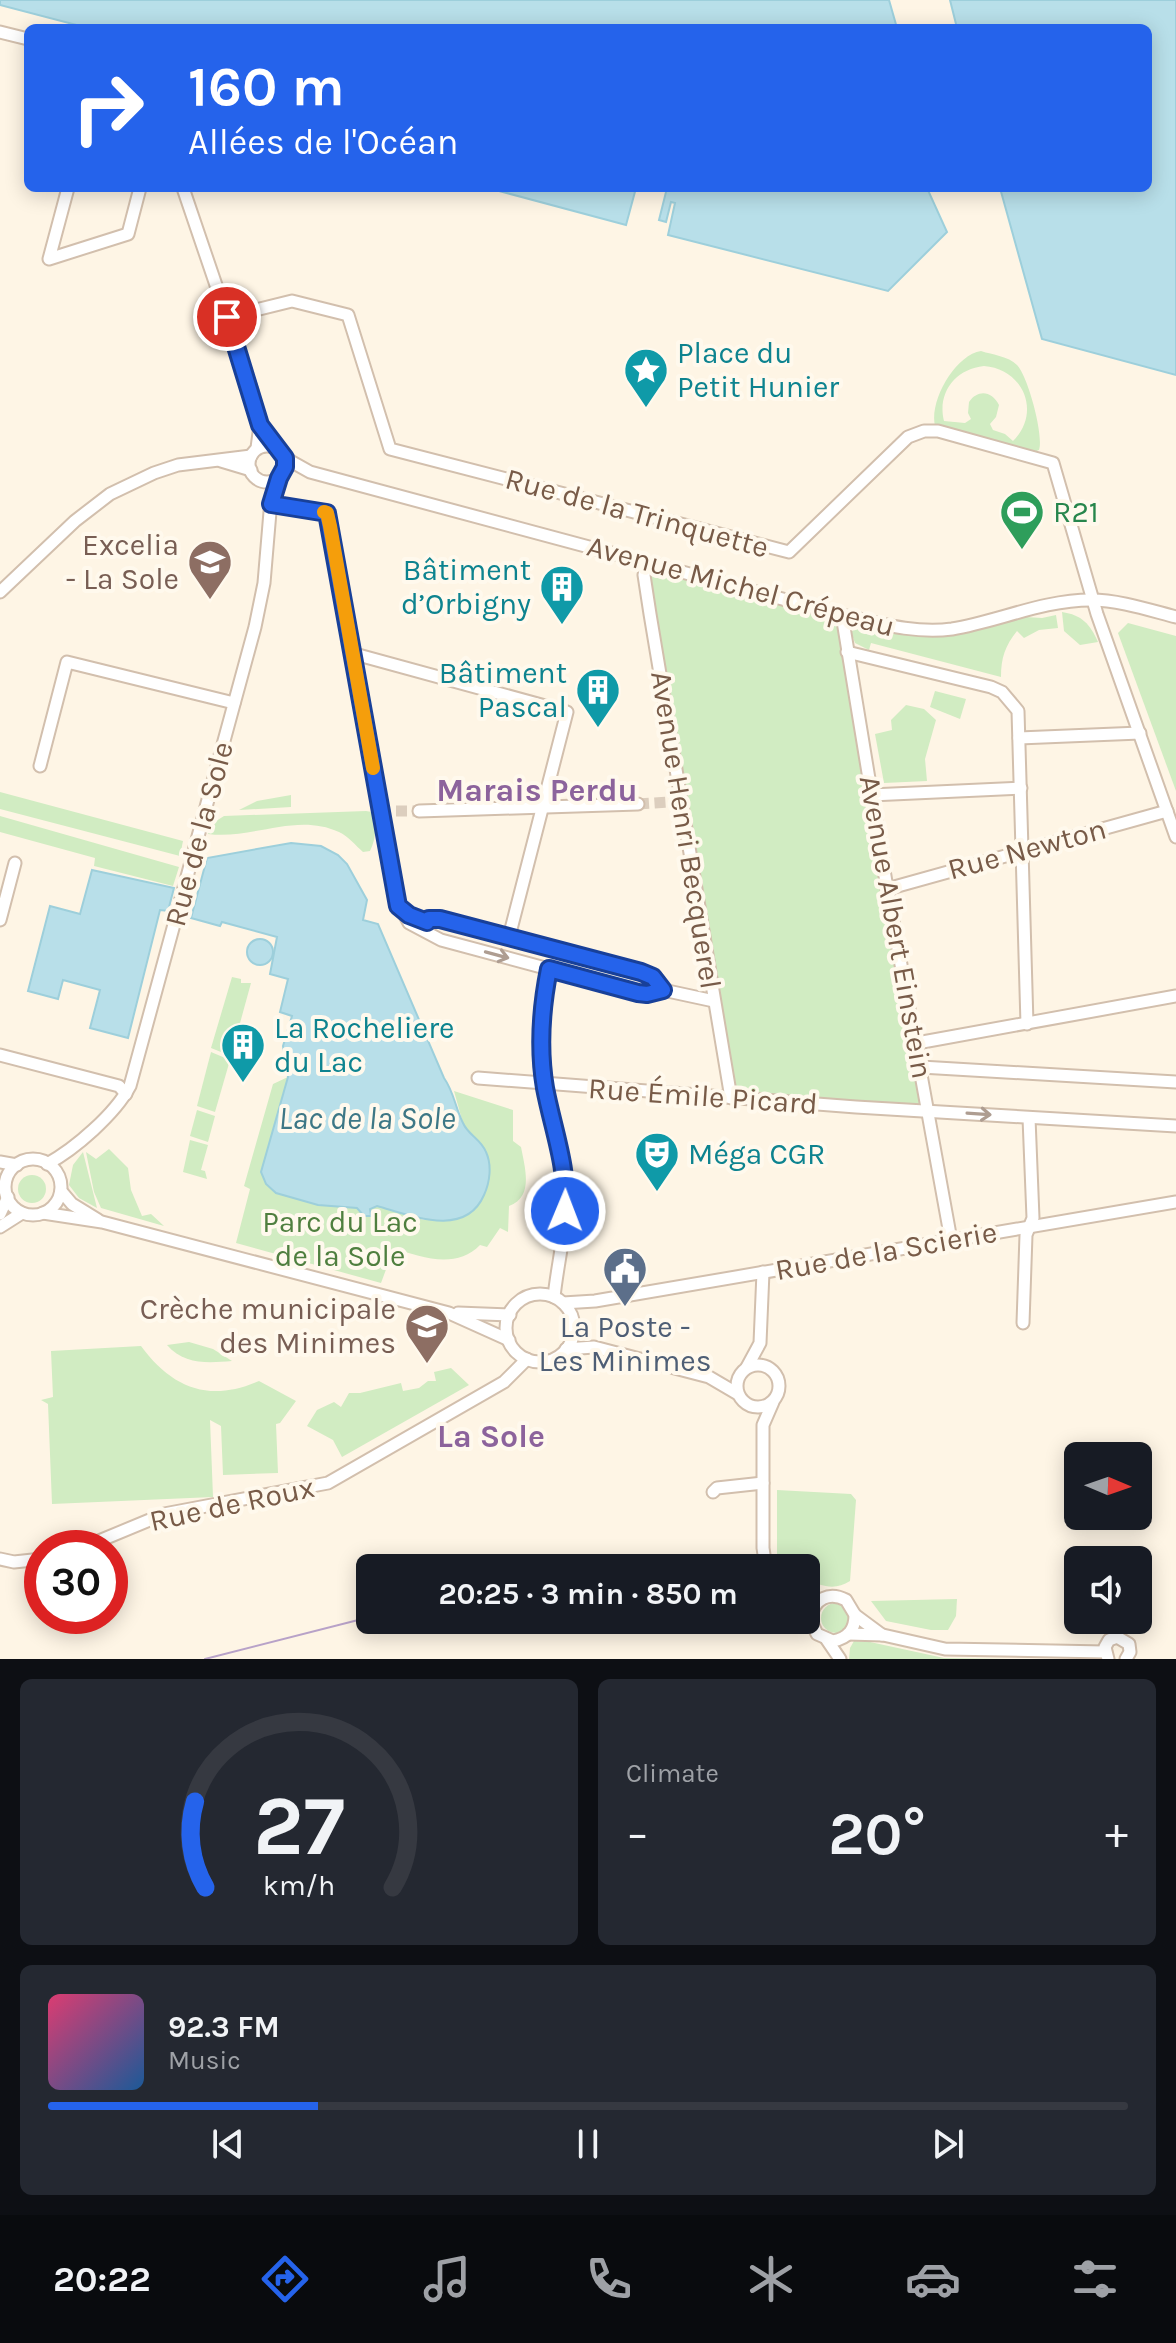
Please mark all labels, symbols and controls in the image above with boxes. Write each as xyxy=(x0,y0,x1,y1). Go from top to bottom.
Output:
text: 160 m xyxy=(188,54,345,119)
icon: right xyxy=(56,56,160,160)
text: Allées de l'Océan xyxy=(188,121,458,163)
pin xyxy=(193,283,261,351)
icon: arrive xyxy=(205,295,249,339)
place label: Place du Petit Hunier xyxy=(677,335,839,405)
place icon: Place du Petit Hunier xyxy=(622,346,670,409)
street label: Rue de la Trinquette xyxy=(501,461,773,565)
sports icon: R21 xyxy=(998,488,1046,551)
place label: R21 xyxy=(1053,494,1099,530)
place label: Excelia - La Sole xyxy=(65,527,179,597)
street label: Avenue Michel Crépeau xyxy=(583,528,899,644)
school or university icon: Excelia - La Sole xyxy=(186,538,234,601)
place label: Bâtiment d’Orbigny xyxy=(401,552,531,622)
building icon: Bâtiment d’Orbigny xyxy=(538,563,586,626)
place label: Bâtiment Pascal xyxy=(439,655,567,725)
building icon: Bâtiment Pascal xyxy=(574,666,622,729)
street label: Avenue Henri Becquerel xyxy=(643,668,729,992)
street label: Rue de la Sole xyxy=(157,738,241,930)
district label: Marais Perdu xyxy=(436,772,638,809)
street label: Avenue Albert Einstein xyxy=(852,773,940,1081)
street label: Rue Newton xyxy=(944,811,1110,887)
one-way arrow xyxy=(483,948,509,963)
place label: La Rocheliere du Lac xyxy=(274,1010,454,1080)
building icon: La Rocheliere du Lac xyxy=(219,1021,267,1084)
street label: Rue Émile Picard xyxy=(587,1070,819,1122)
water label: Lac de la Sole xyxy=(278,1100,456,1137)
one-way arrow xyxy=(965,1107,992,1122)
theatre icon: Méga CGR xyxy=(633,1130,681,1193)
place label: Méga CGR xyxy=(688,1136,825,1172)
position arrow xyxy=(523,1169,607,1253)
park label: Parc du Lac de la Sole xyxy=(262,1204,418,1274)
street label: Rue de la Scierie xyxy=(772,1214,1000,1288)
public building icon: La Poste - Les Minimes xyxy=(601,1245,649,1308)
place label: Crèche municipale des Minimes xyxy=(140,1291,396,1361)
school or university icon: Crèche municipale des Minimes xyxy=(403,1302,451,1365)
place label: La Poste - Les Minimes xyxy=(539,1309,711,1379)
district label: La Sole xyxy=(437,1418,545,1455)
north arrow xyxy=(1064,1442,1152,1530)
map controls xyxy=(1064,1442,1152,1634)
street label: Rue de Roux xyxy=(146,1469,318,1539)
speed limit sign: 30 xyxy=(24,1530,128,1634)
button: sound xyxy=(1064,1546,1152,1634)
text: 20:25 · 3 min · 850 m xyxy=(438,1576,738,1612)
text: Climate xyxy=(626,1758,719,1789)
text: 27 xyxy=(253,1778,345,1875)
text: 20° xyxy=(828,1799,926,1869)
text: − xyxy=(626,1808,649,1859)
text: + xyxy=(1105,1808,1128,1859)
text: km/h xyxy=(263,1869,335,1902)
text: 92.3 FM xyxy=(168,2009,280,2045)
text: Music xyxy=(168,2045,241,2076)
icon: previous xyxy=(206,2122,250,2166)
icon: pause xyxy=(566,2122,610,2166)
icon: next xyxy=(926,2122,970,2166)
icon: directions xyxy=(257,2251,313,2307)
icon: music xyxy=(419,2251,475,2307)
icon: phone xyxy=(581,2251,637,2307)
icon: climate xyxy=(743,2251,799,2307)
icon: car xyxy=(905,2251,961,2307)
icon: filters xyxy=(1067,2251,1123,2307)
text: 20:22 xyxy=(53,2258,151,2300)

